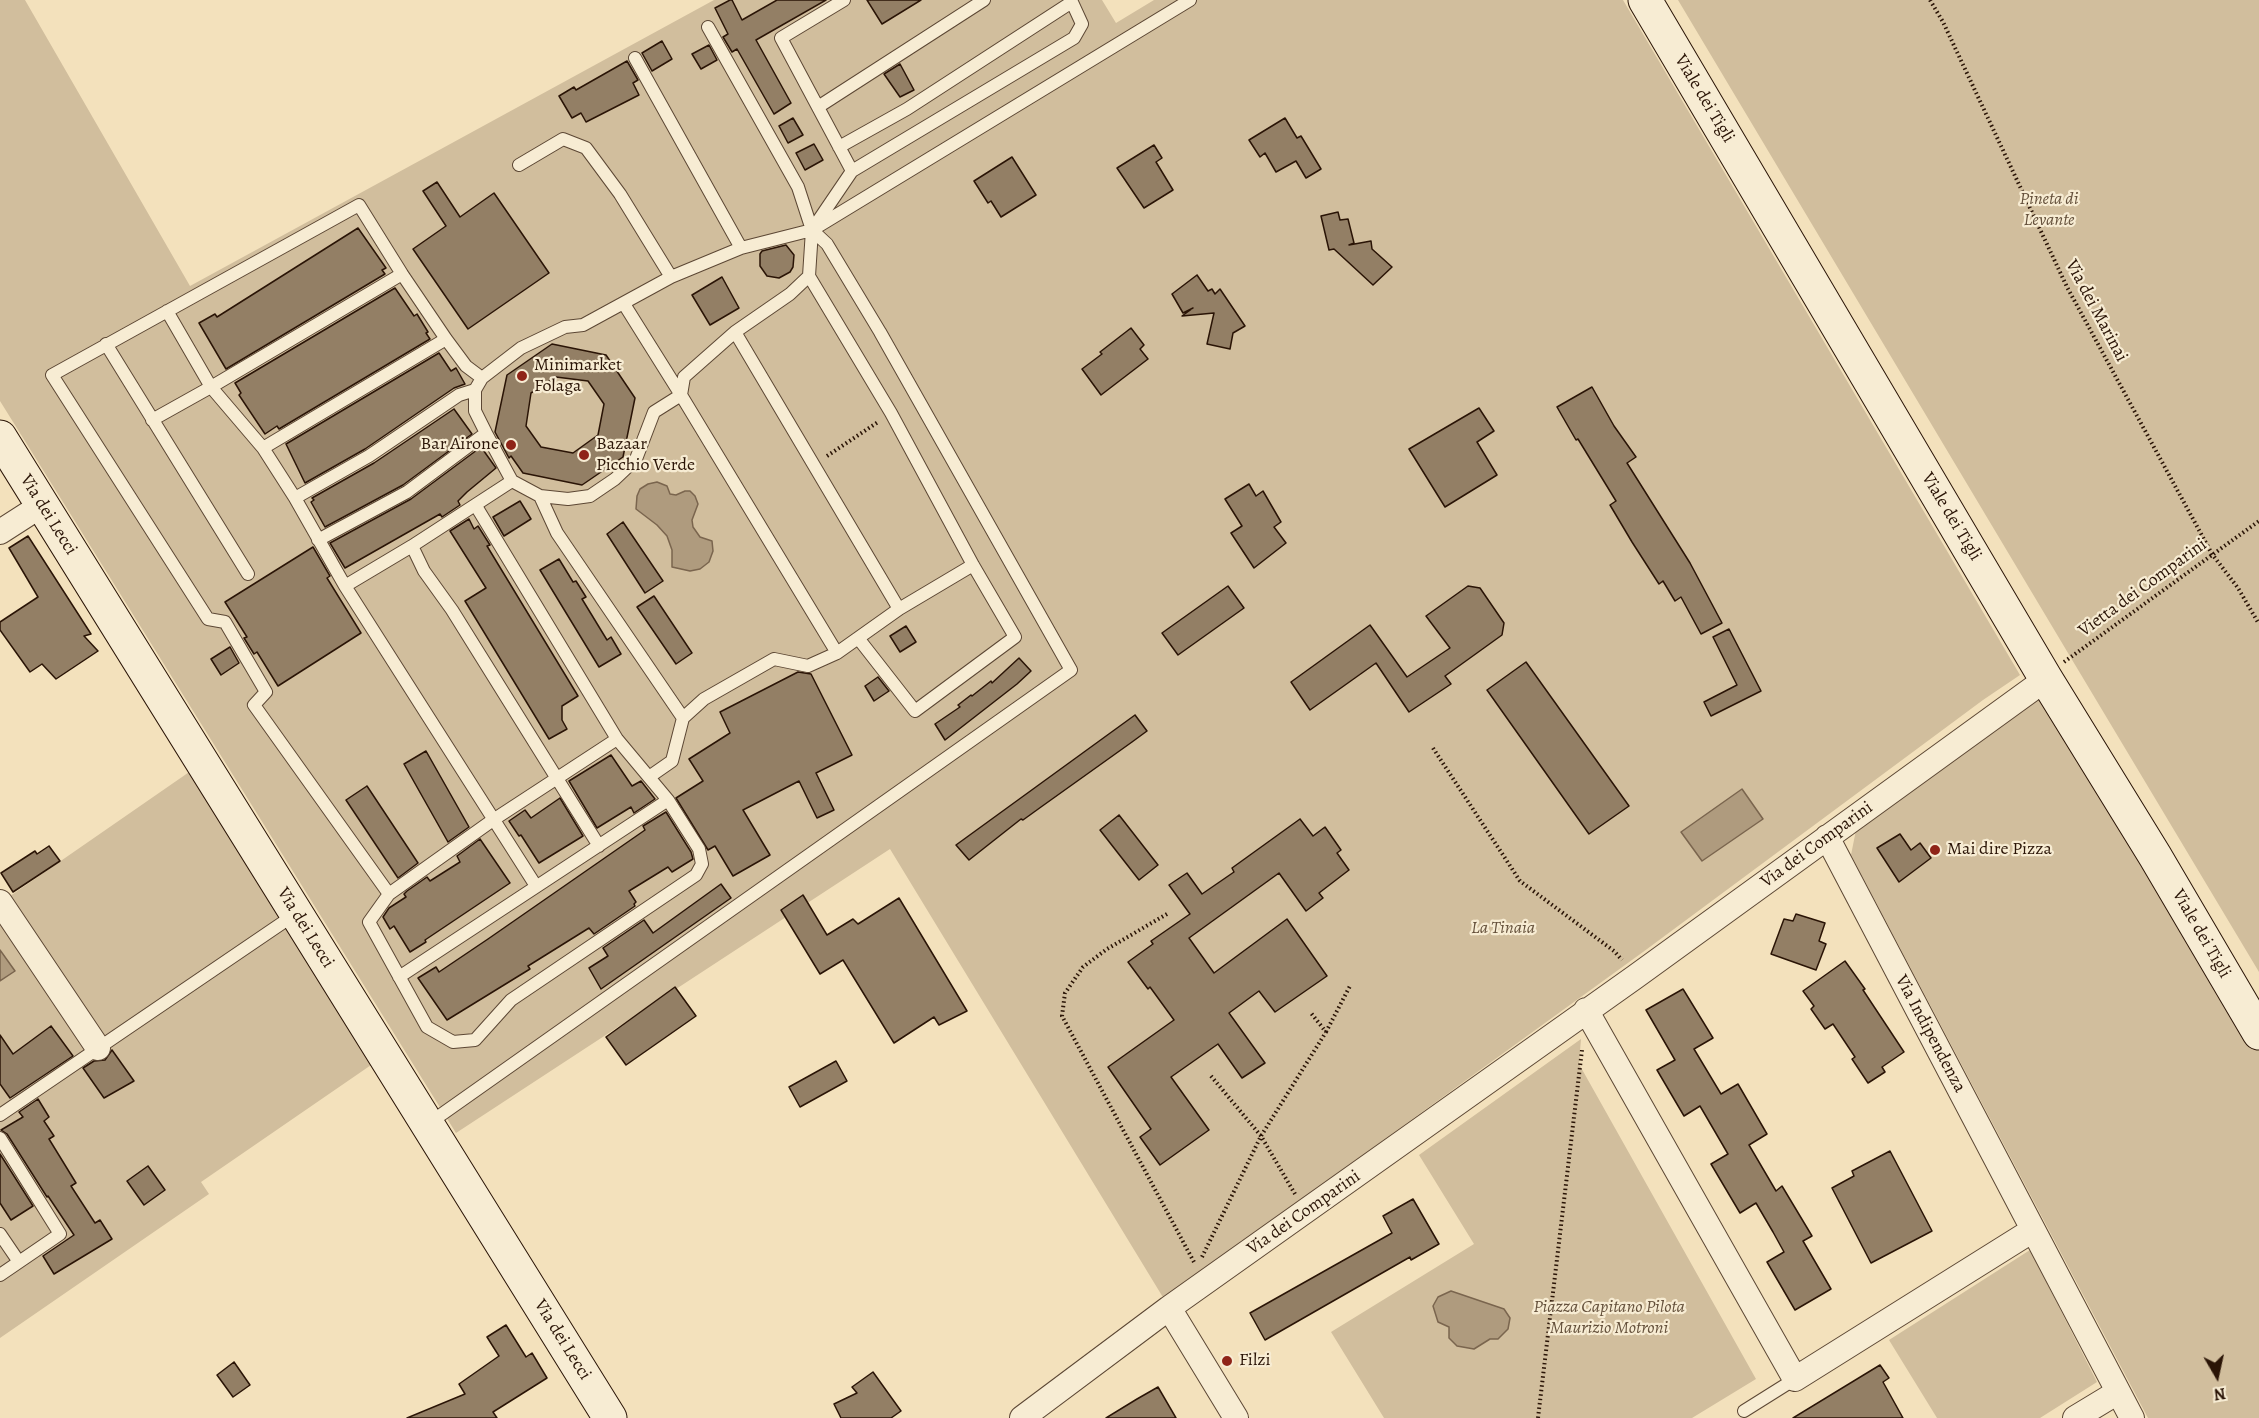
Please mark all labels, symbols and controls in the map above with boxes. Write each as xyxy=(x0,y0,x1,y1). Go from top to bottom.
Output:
street label: Viale dei Tigli xyxy=(1669,51,1739,147)
park label: Pineta di Levante xyxy=(2020,189,2078,232)
street label: Via dei Marinai xyxy=(2060,256,2132,366)
place label: Minimarket Folaga xyxy=(534,355,622,398)
marker: Minimarket Folaga xyxy=(515,369,529,383)
place label: Bar Airone xyxy=(421,434,499,456)
place label: Bazaar Picchio Verde xyxy=(596,434,695,476)
marker: Bar Airone xyxy=(504,438,518,452)
marker: Bazaar Picchio Verde xyxy=(577,448,591,462)
street label: Viale dei Tigli xyxy=(1916,469,1986,565)
street label: Via dei Lecci xyxy=(15,471,81,559)
street label: Vietta dei Comparini xyxy=(2075,534,2211,642)
street label: Via dei Comparini xyxy=(1757,797,1877,893)
place label: Mai dire Pizza xyxy=(1947,839,2052,861)
marker: Mai dire Pizza xyxy=(1928,843,1942,857)
street label: Via dei Lecci xyxy=(272,884,338,972)
street label: Viale dei Tigli xyxy=(2167,886,2235,982)
park label: La Tinaia xyxy=(1471,918,1535,940)
street label: Via Indipendenza xyxy=(1890,972,1970,1096)
street label: Via dei Comparini xyxy=(1243,1166,1365,1260)
street label: Via dei Lecci xyxy=(529,1296,595,1384)
park label: Piazza Capitano Pilota Maurizio Motroni xyxy=(1533,1297,1685,1340)
north arrow xyxy=(2187,1346,2247,1406)
place label: Filzi xyxy=(1239,1350,1271,1372)
marker: Filzi xyxy=(1220,1354,1234,1368)
text: N xyxy=(2212,1382,2227,1406)

